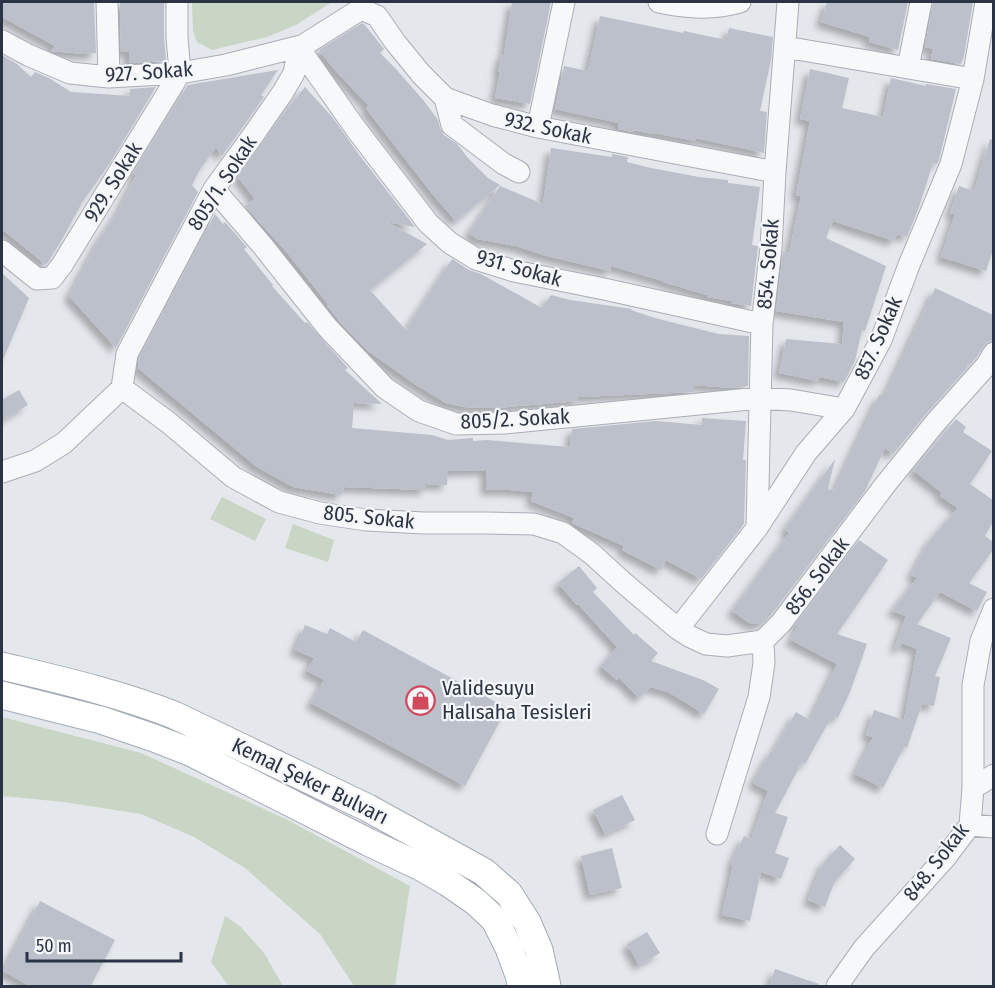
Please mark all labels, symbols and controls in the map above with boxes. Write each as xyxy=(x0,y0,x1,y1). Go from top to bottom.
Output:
street label: 927. Sokak xyxy=(104,56,194,88)
street label: 932. Sokak xyxy=(502,106,594,150)
street label: 805/1. Sokak xyxy=(182,131,262,235)
street label: 929. Sokak xyxy=(78,137,148,227)
street label: 854. Sokak xyxy=(751,217,785,310)
street label: 931. Sokak xyxy=(473,243,565,293)
street label: 857. Sokak xyxy=(848,292,908,384)
street label: 805/2. Sokak xyxy=(460,403,570,435)
street label: 805. Sokak xyxy=(322,499,416,535)
street label: 856. Sokak xyxy=(779,532,855,620)
place label: Validesuyu Halısaha Tesisleri xyxy=(442,675,592,725)
shop icon: Validesuyu Halısaha Tesisleri xyxy=(405,684,437,716)
street label: Kemal Şeker Bulvarı xyxy=(228,732,392,830)
street label: 848. Sokak xyxy=(898,818,975,906)
scale bar xyxy=(27,925,182,963)
text: 50 m xyxy=(36,935,72,957)

